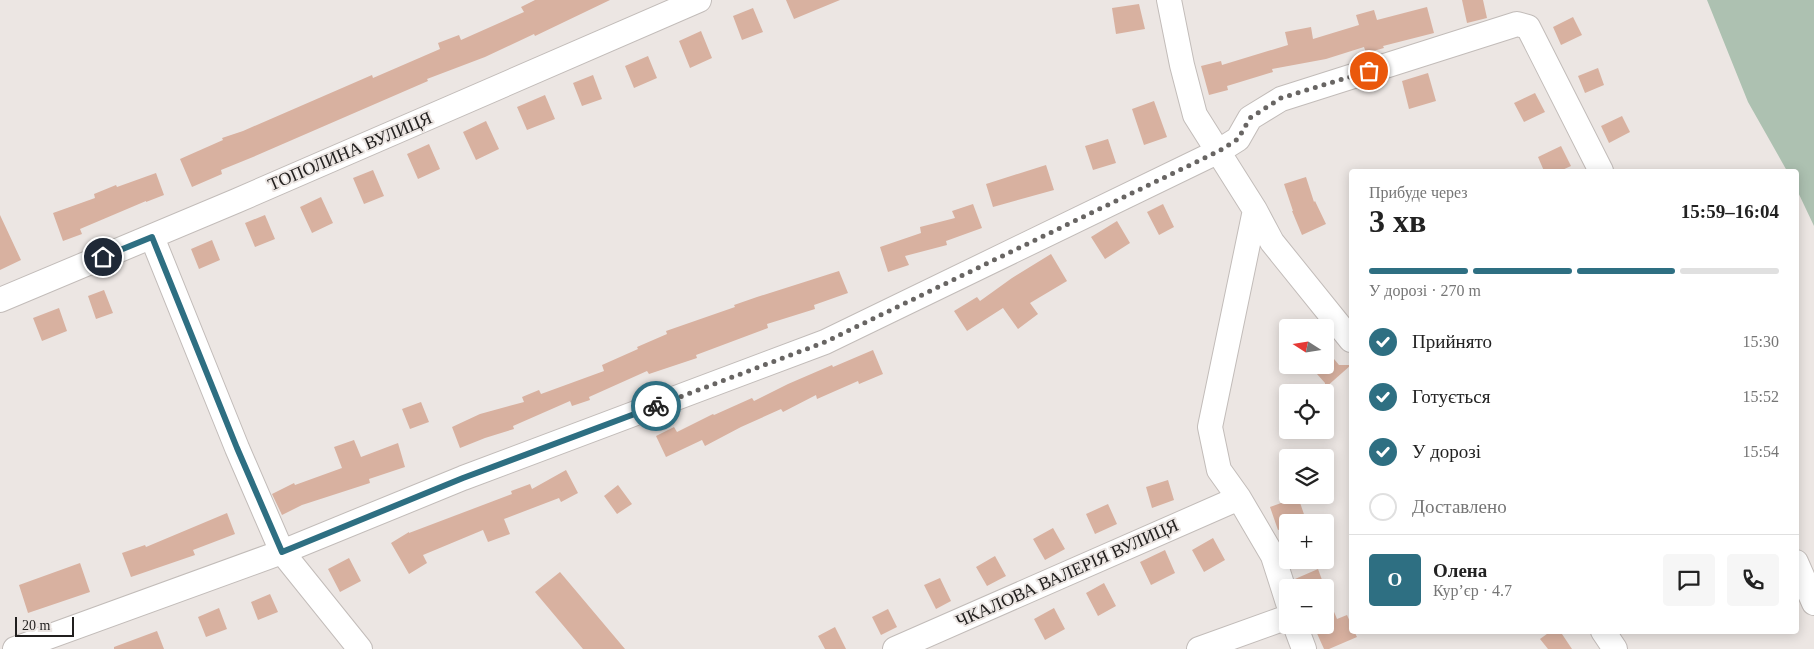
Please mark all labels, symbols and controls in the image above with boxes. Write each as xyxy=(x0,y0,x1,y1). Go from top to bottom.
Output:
pin xyxy=(1348,50,1390,92)
icon: bag xyxy=(1355,57,1383,85)
street label: ТОПОЛИНА ВУЛИЦЯ xyxy=(265,107,435,195)
text: Прибуде через xyxy=(1369,184,1468,201)
text: 15:59–16:04 xyxy=(1681,201,1779,222)
text: 3 хв xyxy=(1369,203,1426,239)
pin xyxy=(82,236,124,278)
icon: home xyxy=(89,243,117,271)
text: У дорозі · 270 m xyxy=(1369,282,1481,299)
north arrow xyxy=(1279,319,1334,374)
map controls xyxy=(1279,319,1334,634)
icon: check xyxy=(1369,328,1397,356)
text: Прийнято xyxy=(1412,331,1492,352)
text: 15:30 xyxy=(1743,333,1779,350)
courier xyxy=(631,381,681,431)
icon: check xyxy=(1369,383,1397,411)
button: locate xyxy=(1279,384,1334,439)
text: Готується xyxy=(1412,386,1490,407)
text: 15:52 xyxy=(1743,388,1779,405)
icon: bike xyxy=(642,392,670,420)
icon: check xyxy=(1369,438,1397,466)
text: У дорозі xyxy=(1412,441,1481,462)
text: 15:54 xyxy=(1743,443,1779,460)
button: layers xyxy=(1279,449,1334,504)
text: Доставлено xyxy=(1412,496,1507,517)
button: + xyxy=(1279,514,1334,569)
street label: ЧКАЛОВА ВАЛЕРІЯ ВУЛИЦЯ xyxy=(953,515,1181,631)
button: chat xyxy=(1663,554,1715,606)
button: phone xyxy=(1727,554,1779,606)
text: Олена xyxy=(1433,560,1487,581)
text: О xyxy=(1388,569,1402,590)
button: − xyxy=(1279,579,1334,634)
text: Кур’єр · 4.7 xyxy=(1433,582,1512,599)
scale bar xyxy=(15,614,74,637)
text: 20 m xyxy=(22,618,50,633)

